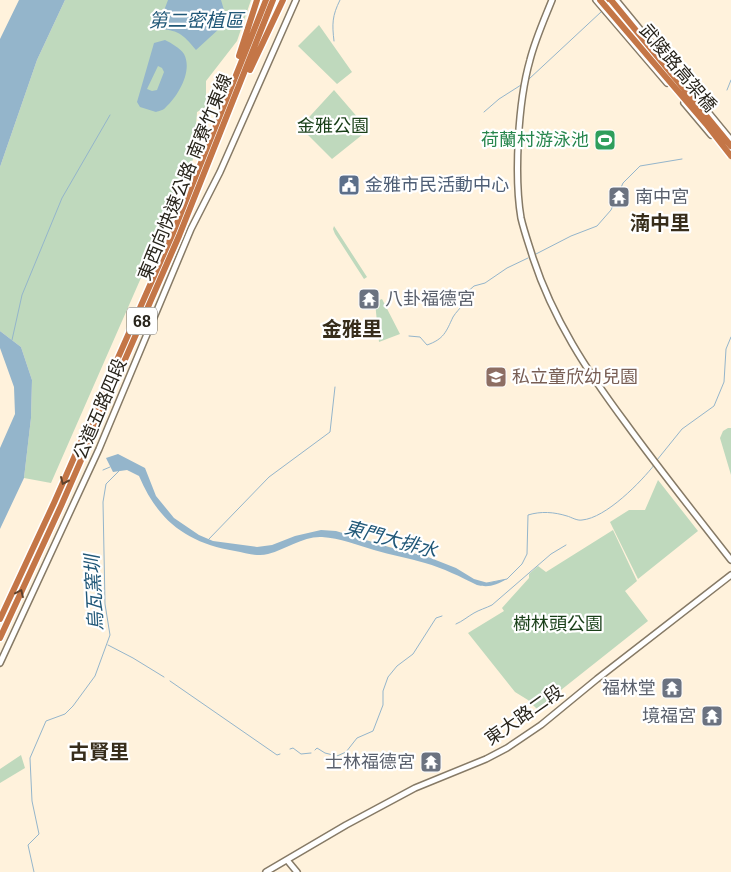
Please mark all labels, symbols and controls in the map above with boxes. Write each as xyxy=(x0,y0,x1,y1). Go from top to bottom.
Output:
water label: 第二密植區 xyxy=(148,10,245,31)
street label: 武陵路高架橋 xyxy=(636,20,720,116)
street label: 東西向快速公路 南寮竹東線 xyxy=(134,71,236,283)
park label: 金雅公園 xyxy=(297,116,369,136)
sports icon: 荷蘭村游泳池 xyxy=(593,128,617,152)
place label: 荷蘭村游泳池 xyxy=(481,130,589,150)
public building icon: 金雅市民活動中心 xyxy=(337,173,361,197)
place label: 金雅市民活動中心 xyxy=(365,175,509,195)
temple icon: 南中宮 xyxy=(607,185,631,209)
place label: 南中宮 xyxy=(635,187,689,207)
district label: 湳中里 xyxy=(630,212,690,234)
temple icon: 八卦福德宮 xyxy=(357,287,381,311)
place label: 八卦福德宮 xyxy=(385,289,475,309)
road number: 68 xyxy=(127,308,157,334)
district label: 金雅里 xyxy=(322,318,382,340)
street label: 公道五路四段 xyxy=(70,355,130,463)
school or university icon: 私立童欣幼兒園 xyxy=(484,365,508,389)
place label: 私立童欣幼兒園 xyxy=(512,367,638,387)
one-way arrow xyxy=(60,476,71,485)
water label: 東門大排水 xyxy=(342,517,441,562)
water label: 烏瓦窯圳 xyxy=(81,552,106,632)
one-way arrow xyxy=(14,589,25,598)
park label: 樹林頭公園 xyxy=(513,614,603,634)
temple icon: 福林堂 xyxy=(660,676,684,700)
place label: 福林堂 xyxy=(602,678,656,698)
street label: 東大路二段 xyxy=(481,681,567,749)
temple icon: 境福宮 xyxy=(700,704,724,728)
place label: 境福宮 xyxy=(642,706,696,726)
district label: 古賢里 xyxy=(69,741,129,763)
temple icon: 士林福德宮 xyxy=(419,750,443,774)
place label: 士林福德宮 xyxy=(325,752,415,772)

